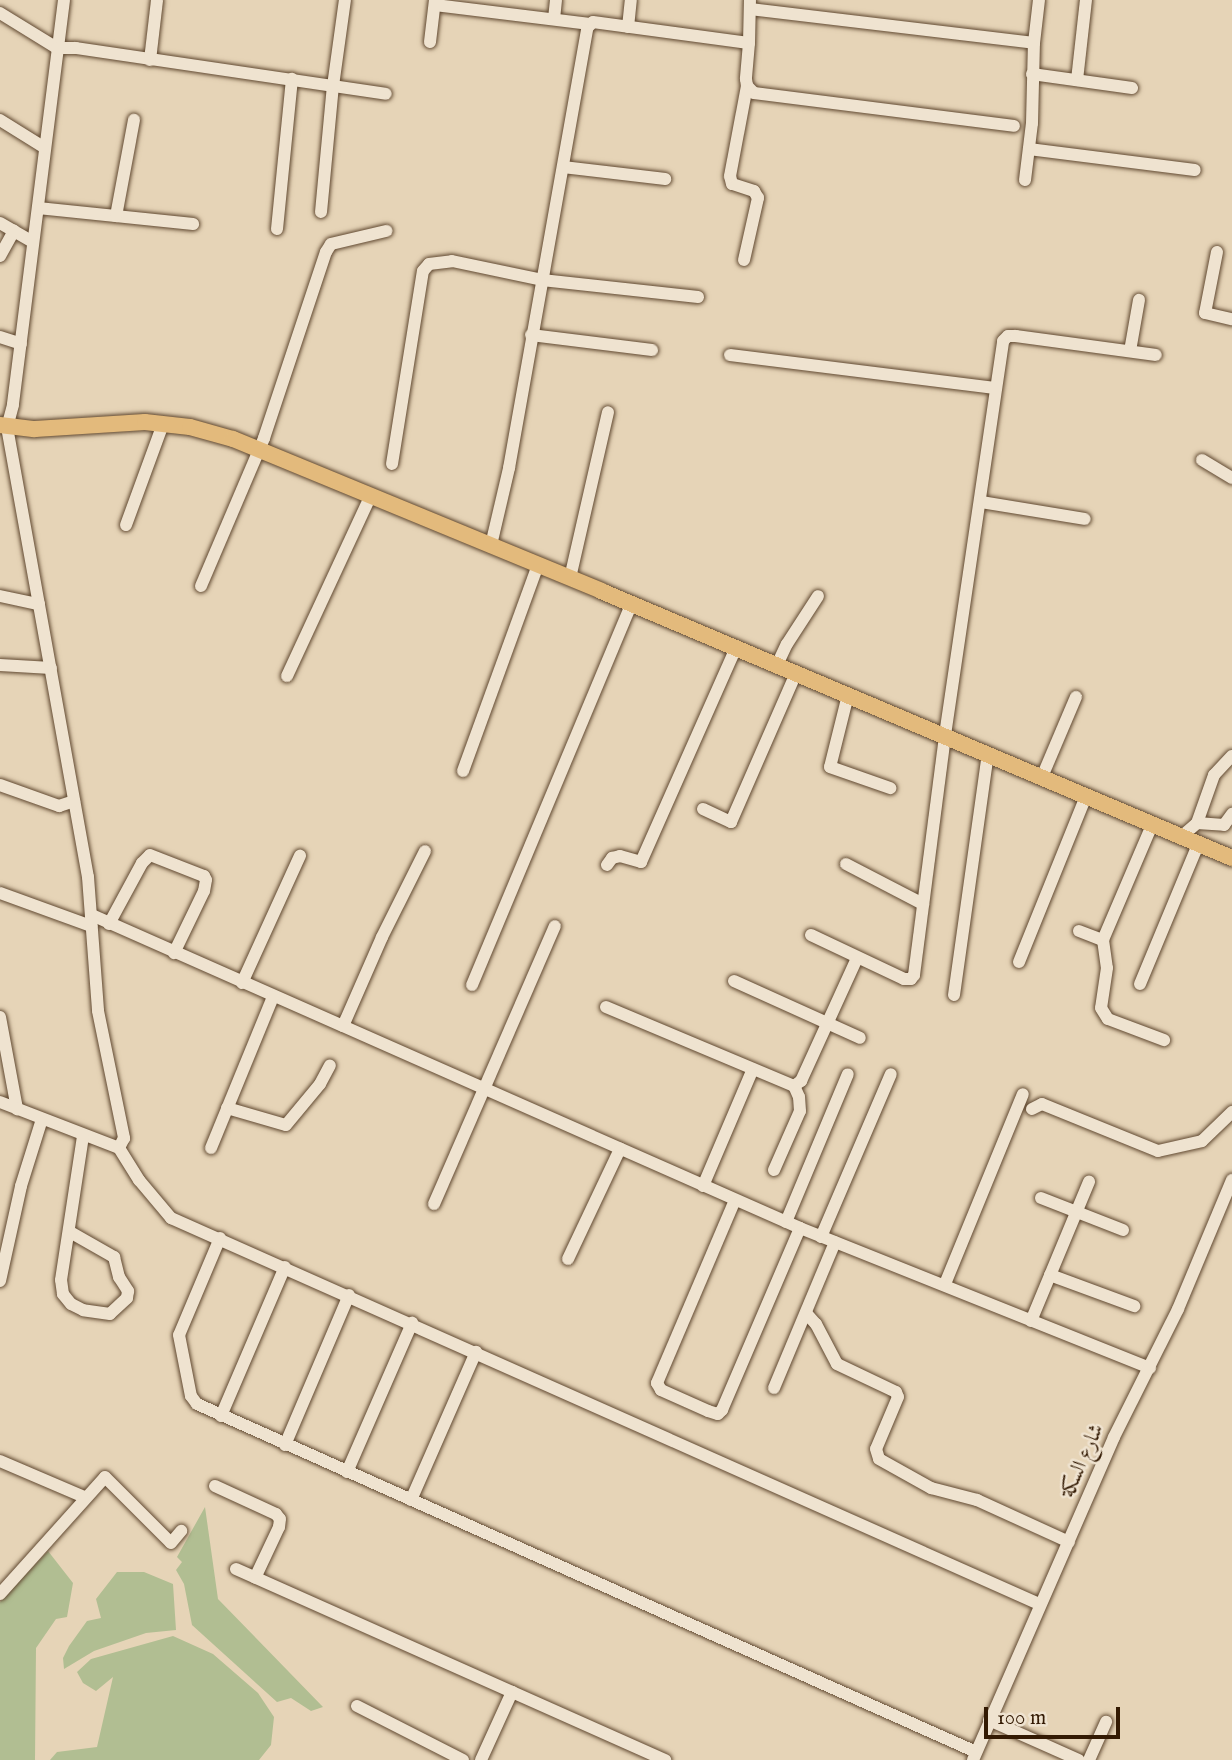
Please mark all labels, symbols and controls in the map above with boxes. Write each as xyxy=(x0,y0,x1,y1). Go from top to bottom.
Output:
street label: شارع السكة xyxy=(1056,1420,1110,1502)
scale bar xyxy=(987,1694,1124,1738)
text: 100 m xyxy=(997,1705,1046,1732)

